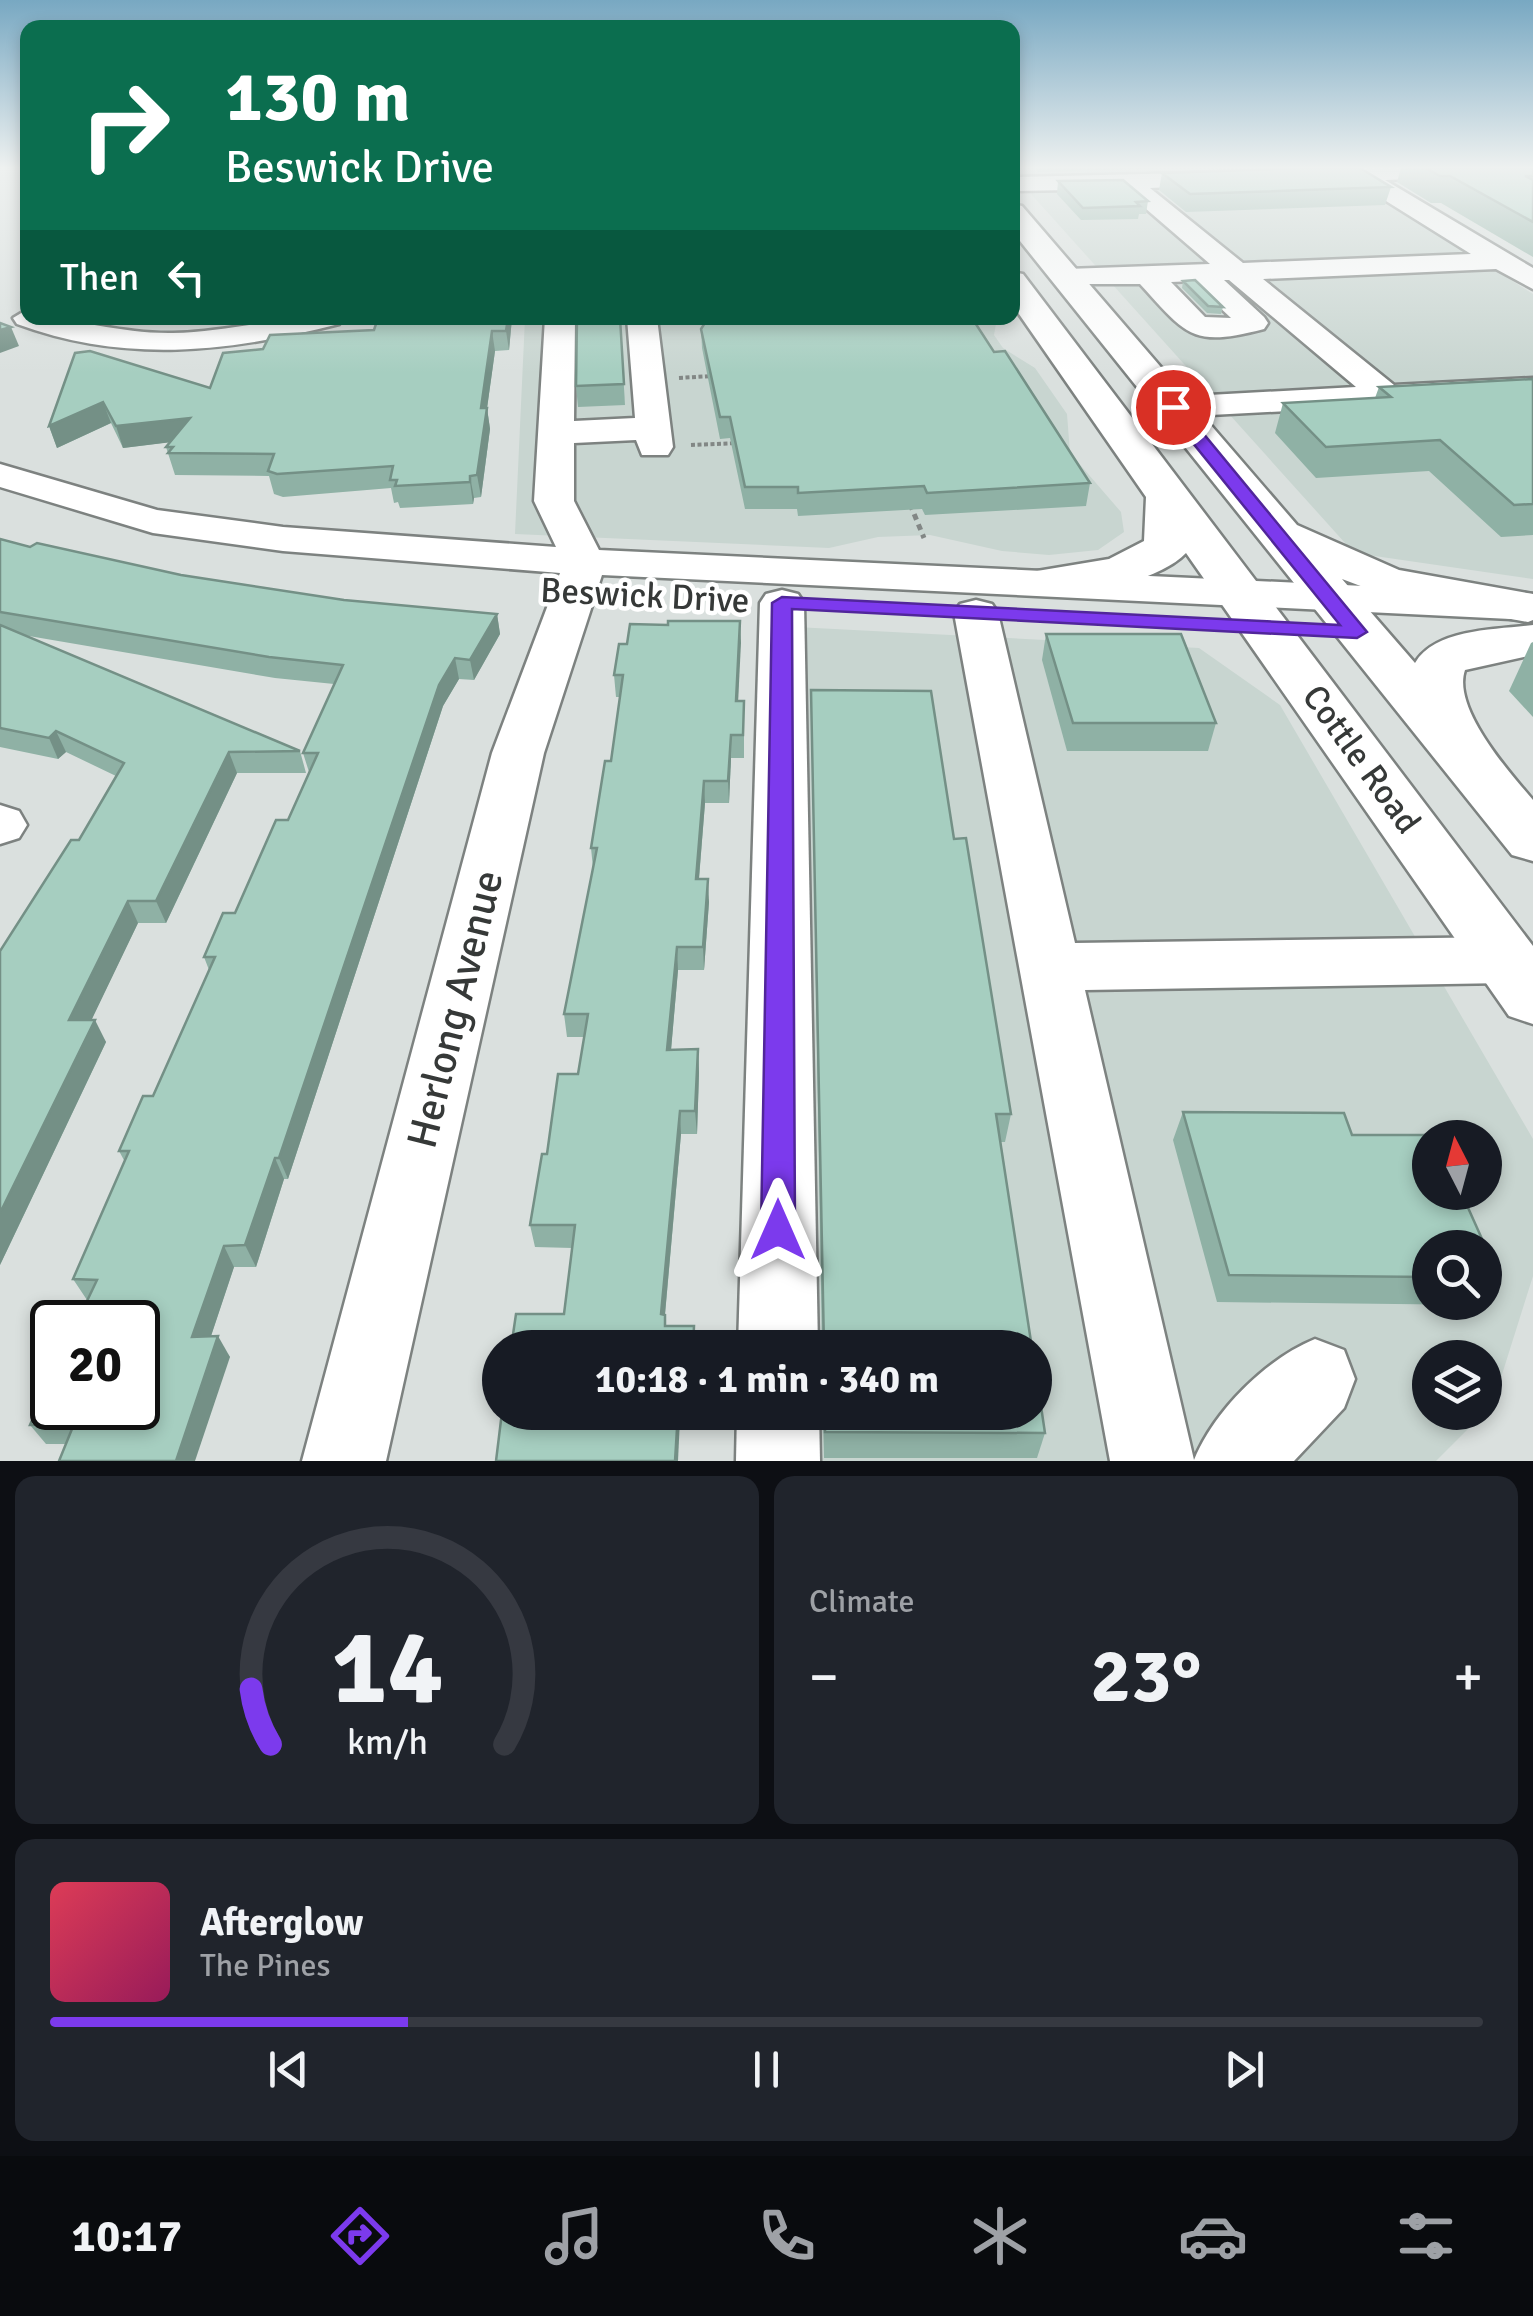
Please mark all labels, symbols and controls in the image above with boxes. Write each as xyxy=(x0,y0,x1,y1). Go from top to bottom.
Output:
text: 130 m xyxy=(225,54,410,140)
icon: right xyxy=(60,60,190,190)
text: Beswick Drive xyxy=(225,140,494,195)
icon: left xyxy=(159,250,214,305)
text: Then xyxy=(60,254,139,301)
pin xyxy=(1131,365,1216,450)
icon: arrive xyxy=(1146,380,1201,435)
street label: Beswick Drive xyxy=(539,569,751,622)
street label: Cottle Road xyxy=(1293,677,1430,842)
street label: Herlong Avenue xyxy=(396,865,515,1153)
north arrow xyxy=(1412,1120,1502,1210)
map controls xyxy=(1412,1120,1502,1430)
position arrow xyxy=(726,1178,830,1282)
button: search xyxy=(1412,1230,1502,1320)
speed limit sign: 20 xyxy=(30,1300,160,1430)
button: layers xyxy=(1412,1340,1502,1430)
text: 10:18 · 1 min · 340 m xyxy=(595,1356,939,1403)
text: Climate xyxy=(809,1582,915,1621)
text: 14 xyxy=(331,1604,443,1732)
text: 23° xyxy=(1091,1630,1202,1723)
text: − xyxy=(809,1643,839,1711)
text: + xyxy=(1453,1643,1483,1711)
text: km/h xyxy=(347,1720,427,1764)
text: Afterglow xyxy=(200,1899,363,1946)
text: The Pines xyxy=(200,1946,331,1985)
icon: previous xyxy=(261,2042,316,2097)
icon: pause xyxy=(739,2042,794,2097)
icon: next xyxy=(1217,2042,1272,2097)
icon: directions xyxy=(325,2201,395,2271)
icon: music xyxy=(539,2201,609,2271)
icon: phone xyxy=(752,2201,822,2271)
icon: climate xyxy=(965,2201,1035,2271)
icon: car xyxy=(1178,2201,1248,2271)
icon: filters xyxy=(1391,2201,1461,2271)
text: 10:17 xyxy=(72,2209,182,2264)

